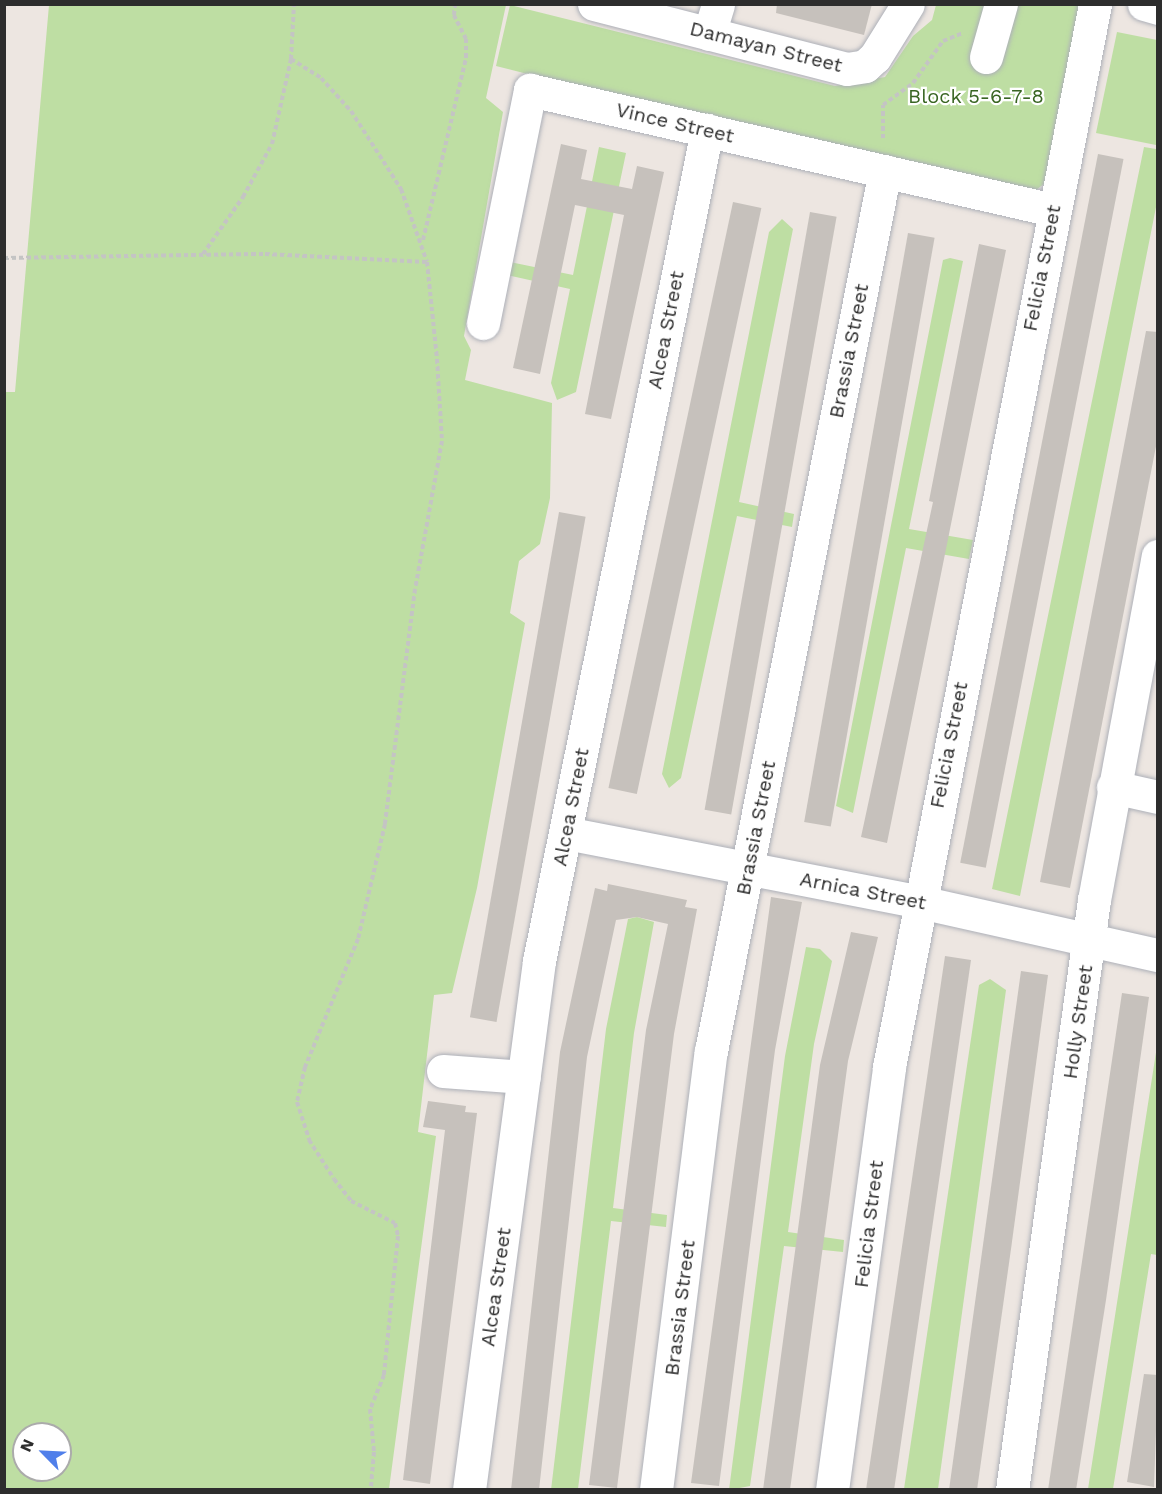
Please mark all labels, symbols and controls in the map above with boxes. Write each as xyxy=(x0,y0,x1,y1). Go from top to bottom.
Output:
street label: Damayan Street xyxy=(687,16,845,78)
park label: Block 5-6-7-8 xyxy=(908,84,1044,108)
street label: Vince Street xyxy=(614,98,736,148)
street label: Felicia Street xyxy=(1018,202,1066,334)
street label: Alcea Street xyxy=(643,269,689,391)
street label: Brassia Street xyxy=(824,281,874,421)
street label: Felicia Street xyxy=(925,679,973,811)
street label: Alcea Street xyxy=(548,746,594,868)
street label: Brassia Street xyxy=(731,758,781,898)
street label: Arnica Street xyxy=(798,867,928,915)
street label: Holly Street xyxy=(1058,963,1098,1081)
street label: Felicia Street xyxy=(849,1159,889,1289)
street label: Alcea Street xyxy=(476,1226,516,1348)
street label: Brassia Street xyxy=(660,1239,700,1377)
north arrow xyxy=(12,1422,72,1482)
text: N xyxy=(16,1436,38,1455)

